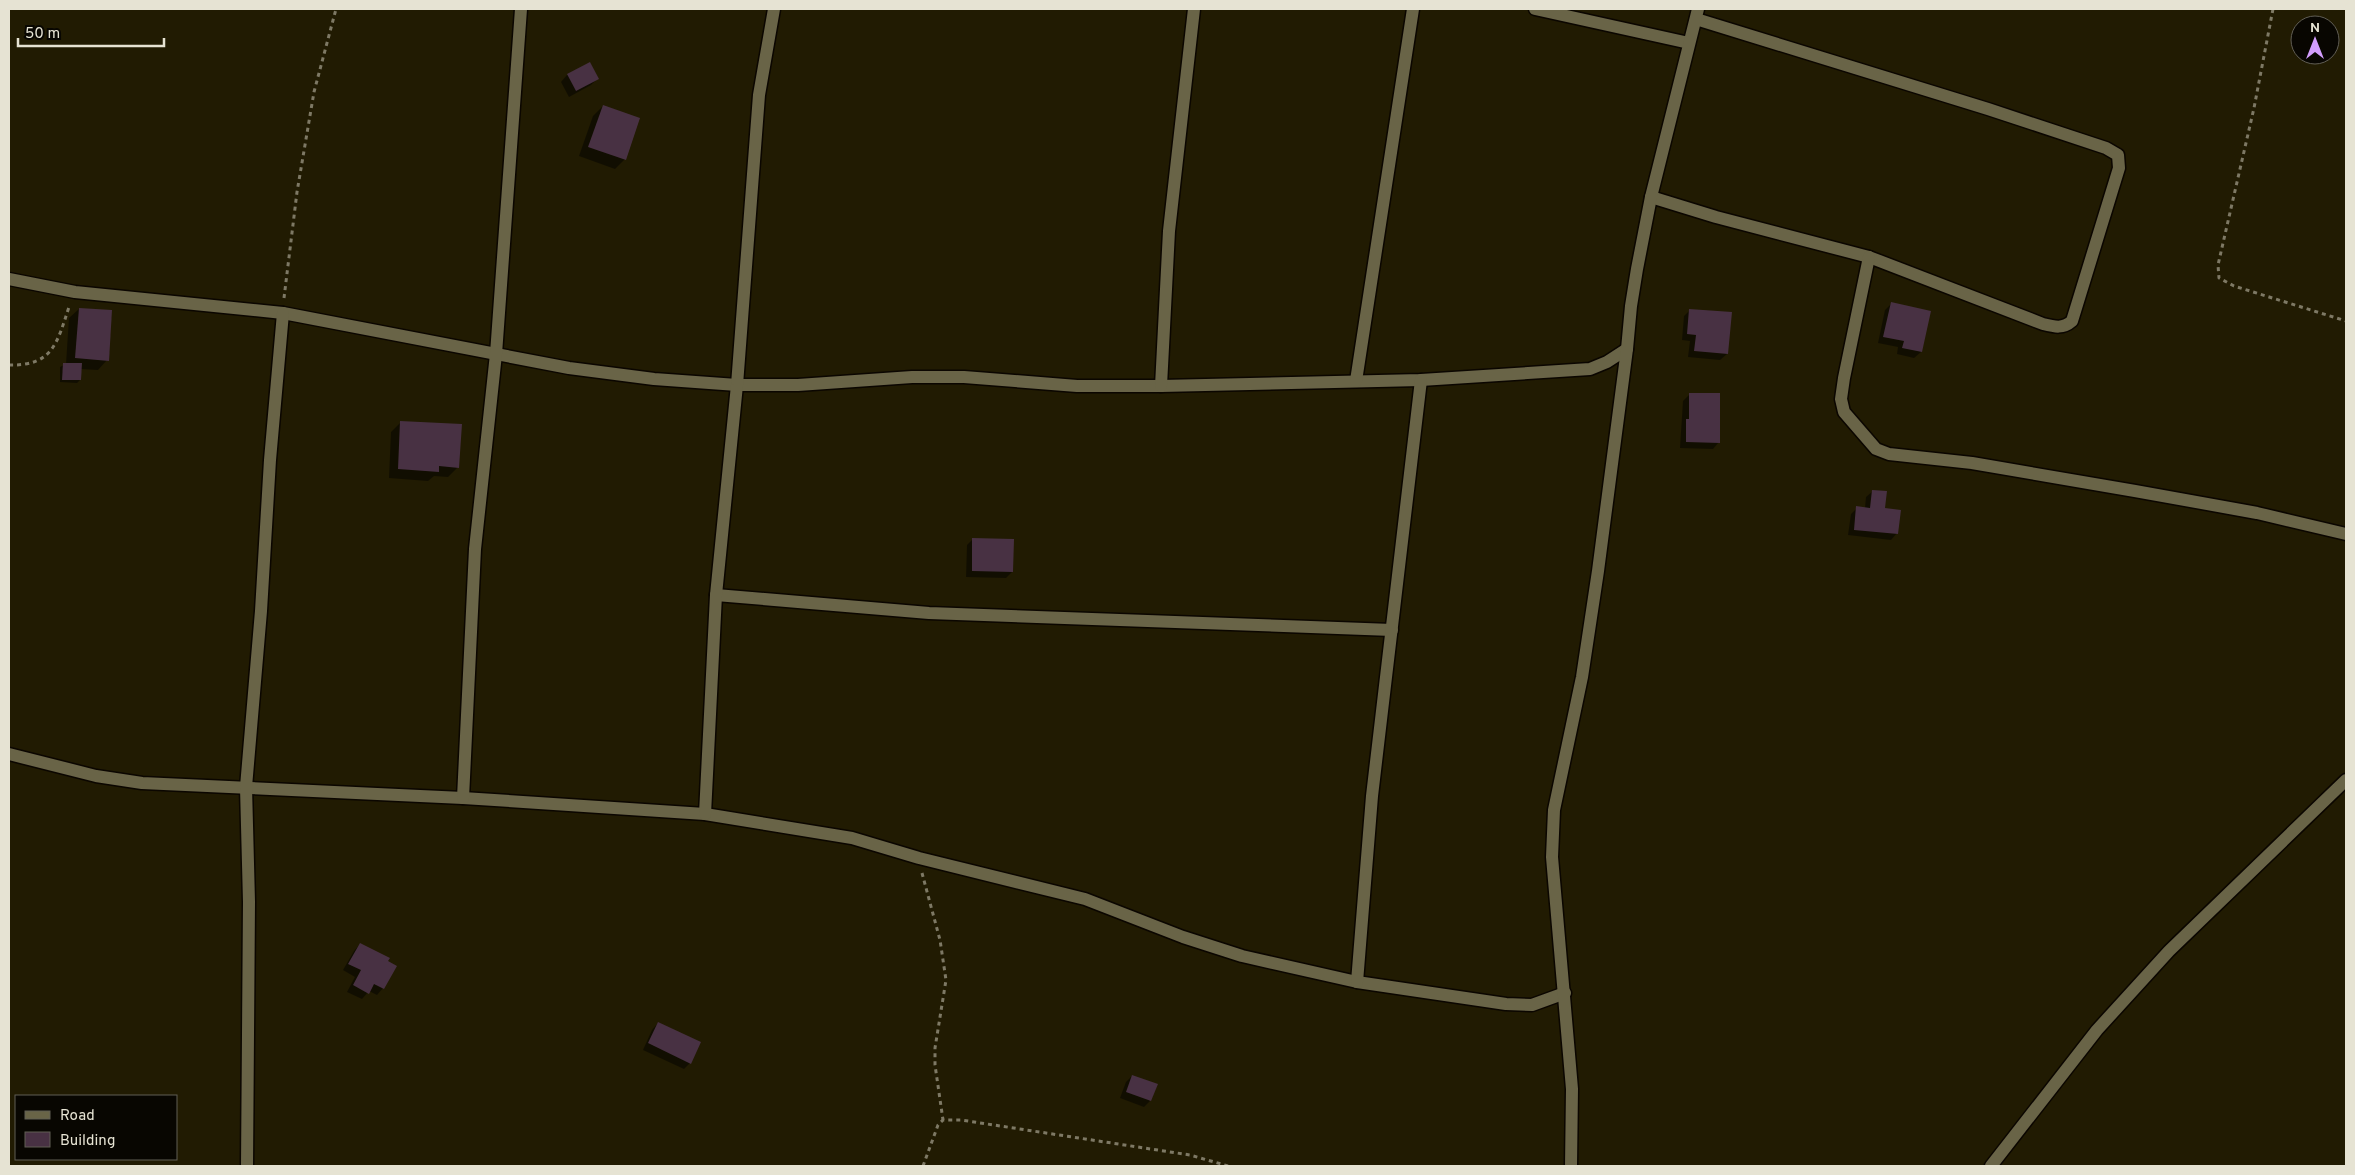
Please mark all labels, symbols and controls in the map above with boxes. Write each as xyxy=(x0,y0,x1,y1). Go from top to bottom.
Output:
scale bar xyxy=(18,15,164,47)
north arrow xyxy=(2290,15,2340,65)
text: N xyxy=(2310,20,2320,37)
text: 50 m xyxy=(25,25,60,44)
legend xyxy=(15,1095,178,1160)
text: Road xyxy=(60,1107,95,1126)
text: Building xyxy=(60,1132,115,1151)

